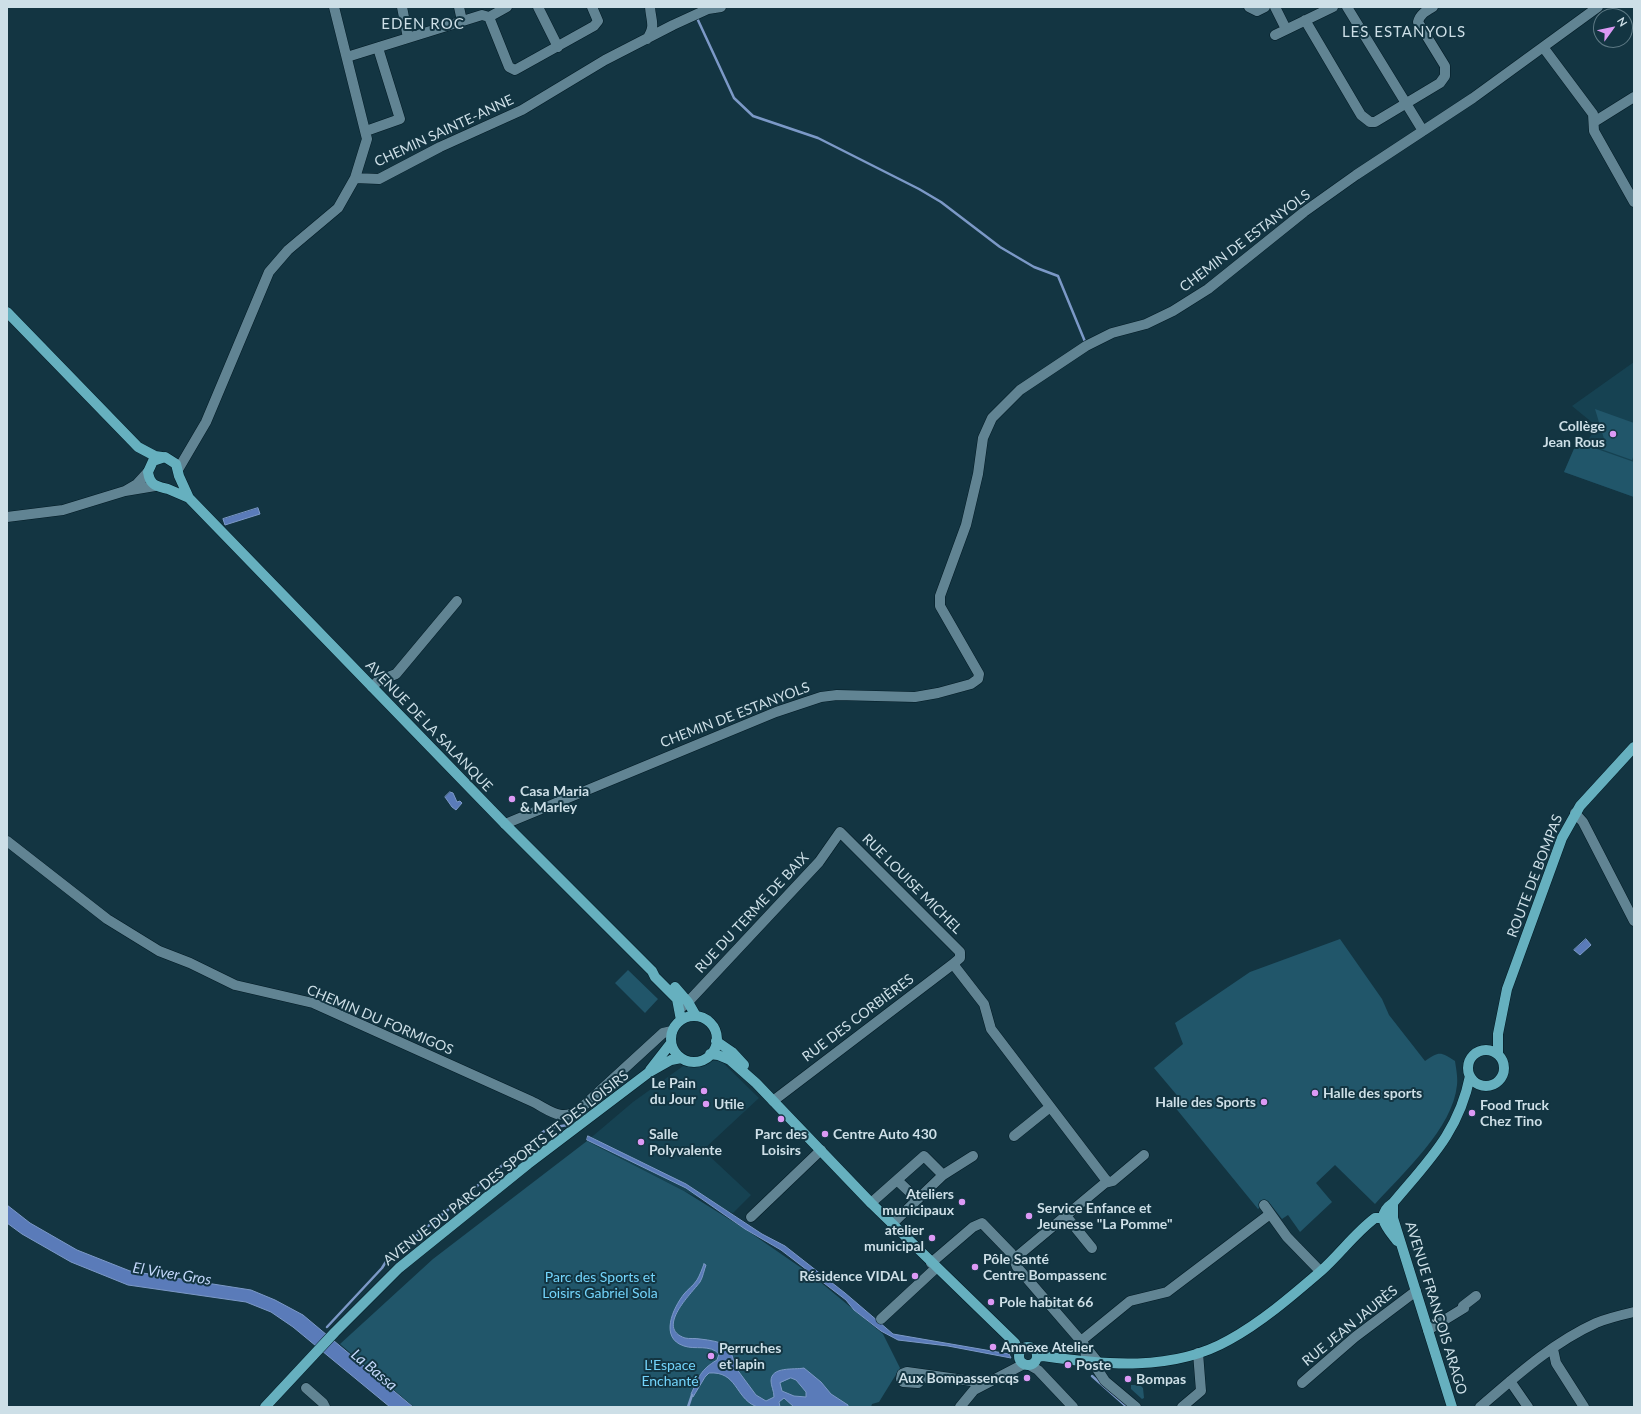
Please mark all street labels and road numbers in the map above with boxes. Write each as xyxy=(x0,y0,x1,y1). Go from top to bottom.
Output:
street label: CHEMIN SAINTE-ANNE xyxy=(372,91,516,171)
street label: CHEMIN DE ESTANYOLS xyxy=(1176,186,1314,296)
street label: AVENUE DE LA SALANQUE xyxy=(362,657,496,795)
street label: CHEMIN DE ESTANYOLS xyxy=(658,679,812,751)
street label: ROUTE DE BOMPAS xyxy=(1504,812,1566,940)
street label: RUE LOUISE MICHEL xyxy=(859,831,965,937)
street label: RUE DU TERME DE BAIX xyxy=(692,849,812,977)
street label: RUE DES CORBIÈRES xyxy=(799,971,917,1065)
street label: CHEMIN DU FORMIGOS xyxy=(304,981,456,1059)
street label: AVENUE DU PARC DES SPORTS ET DES LOISIRS xyxy=(380,1067,632,1269)
street label: AVENUE FRANÇOIS ARAGO xyxy=(1402,1219,1470,1397)
street label: RUE JEAN JAURÈS xyxy=(1299,1282,1401,1370)

